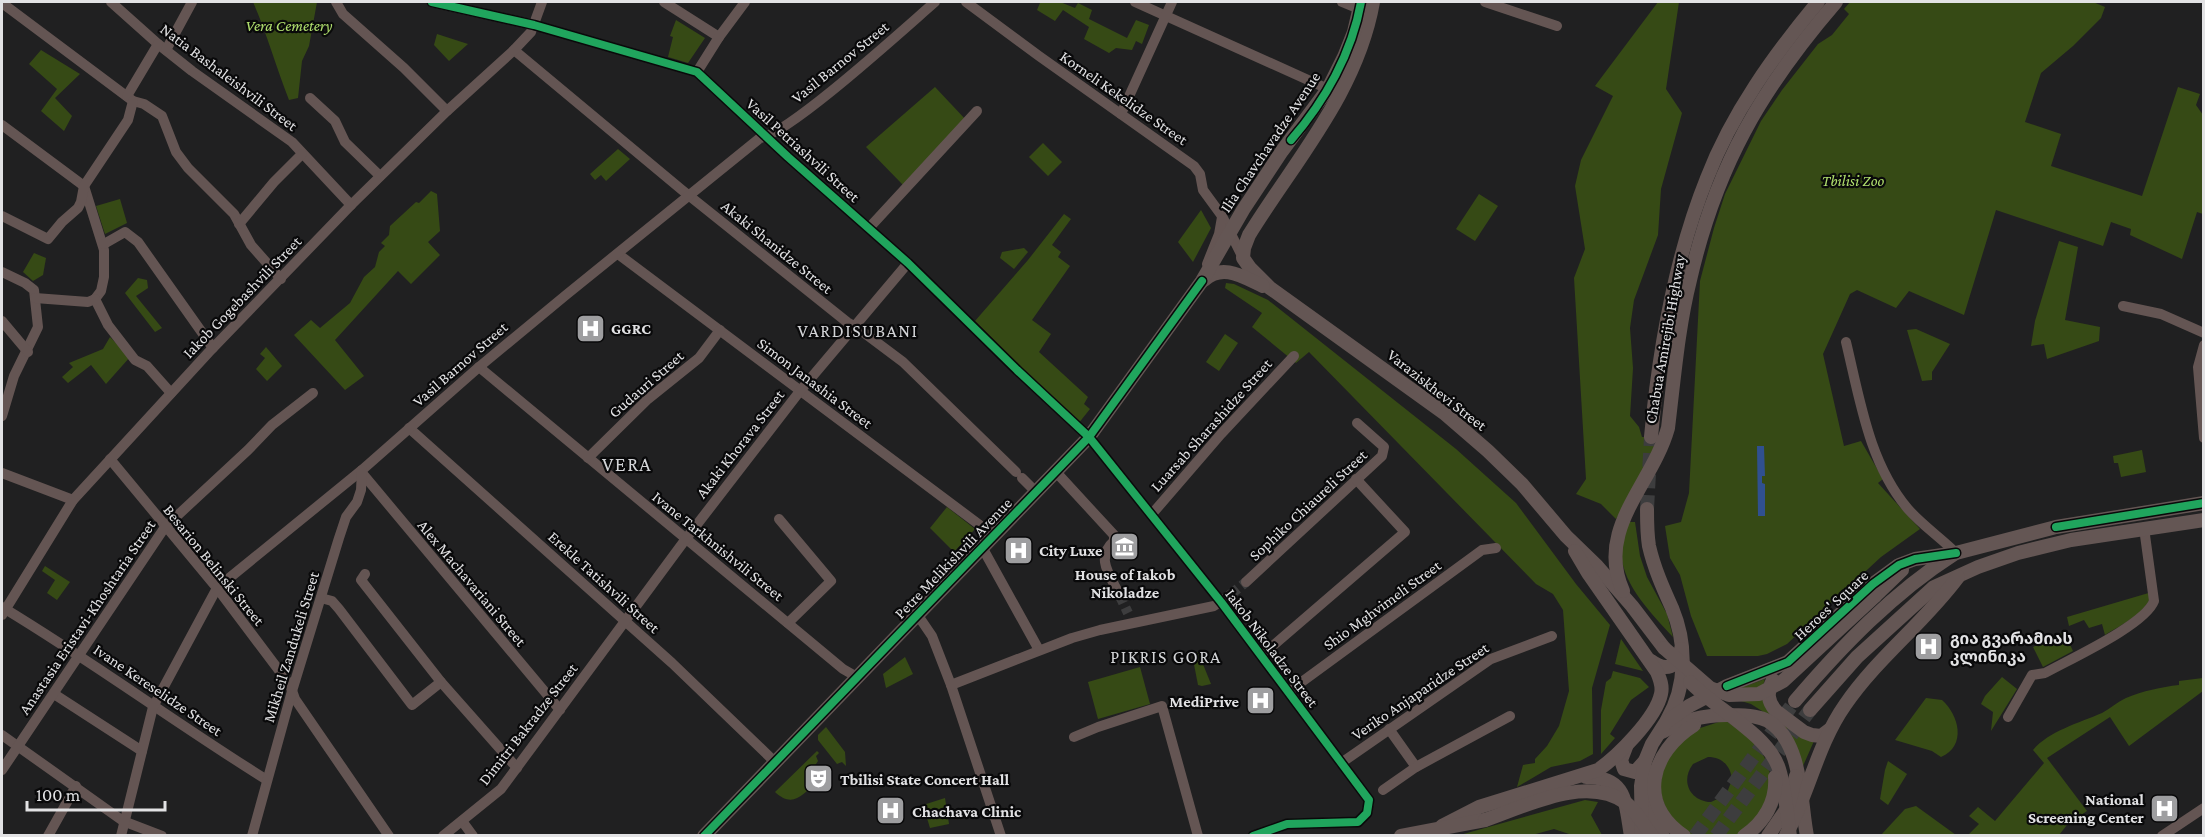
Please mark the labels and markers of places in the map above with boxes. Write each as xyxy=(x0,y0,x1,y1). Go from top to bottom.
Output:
hospital icon: GGRC xyxy=(574,312,606,344)
place label: GGRC xyxy=(611,320,651,337)
museum icon: House of Iakob Nikoladze xyxy=(1109,530,1141,562)
hospital icon: City Luxe xyxy=(1002,534,1034,566)
place label: City Luxe xyxy=(1039,542,1103,559)
place label: House of Iakob Nikoladze xyxy=(1075,566,1176,601)
place label: გია გვარამიას კლინიკა xyxy=(1950,630,2073,667)
hospital icon: გია გვარამიას კლინიკა xyxy=(1913,631,1945,663)
hospital icon: MediPrive xyxy=(1244,685,1276,717)
place label: MediPrive xyxy=(1169,693,1240,710)
theatre icon: Tbilisi State Concert Hall xyxy=(803,763,835,795)
place label: Tbilisi State Concert Hall xyxy=(840,771,1009,788)
place label: National Screening Center xyxy=(2028,791,2145,826)
hospital icon: National Screening Center xyxy=(2149,792,2181,824)
hospital icon: Chachava Clinic xyxy=(875,795,907,827)
place label: Chachava Clinic xyxy=(912,803,1021,820)

